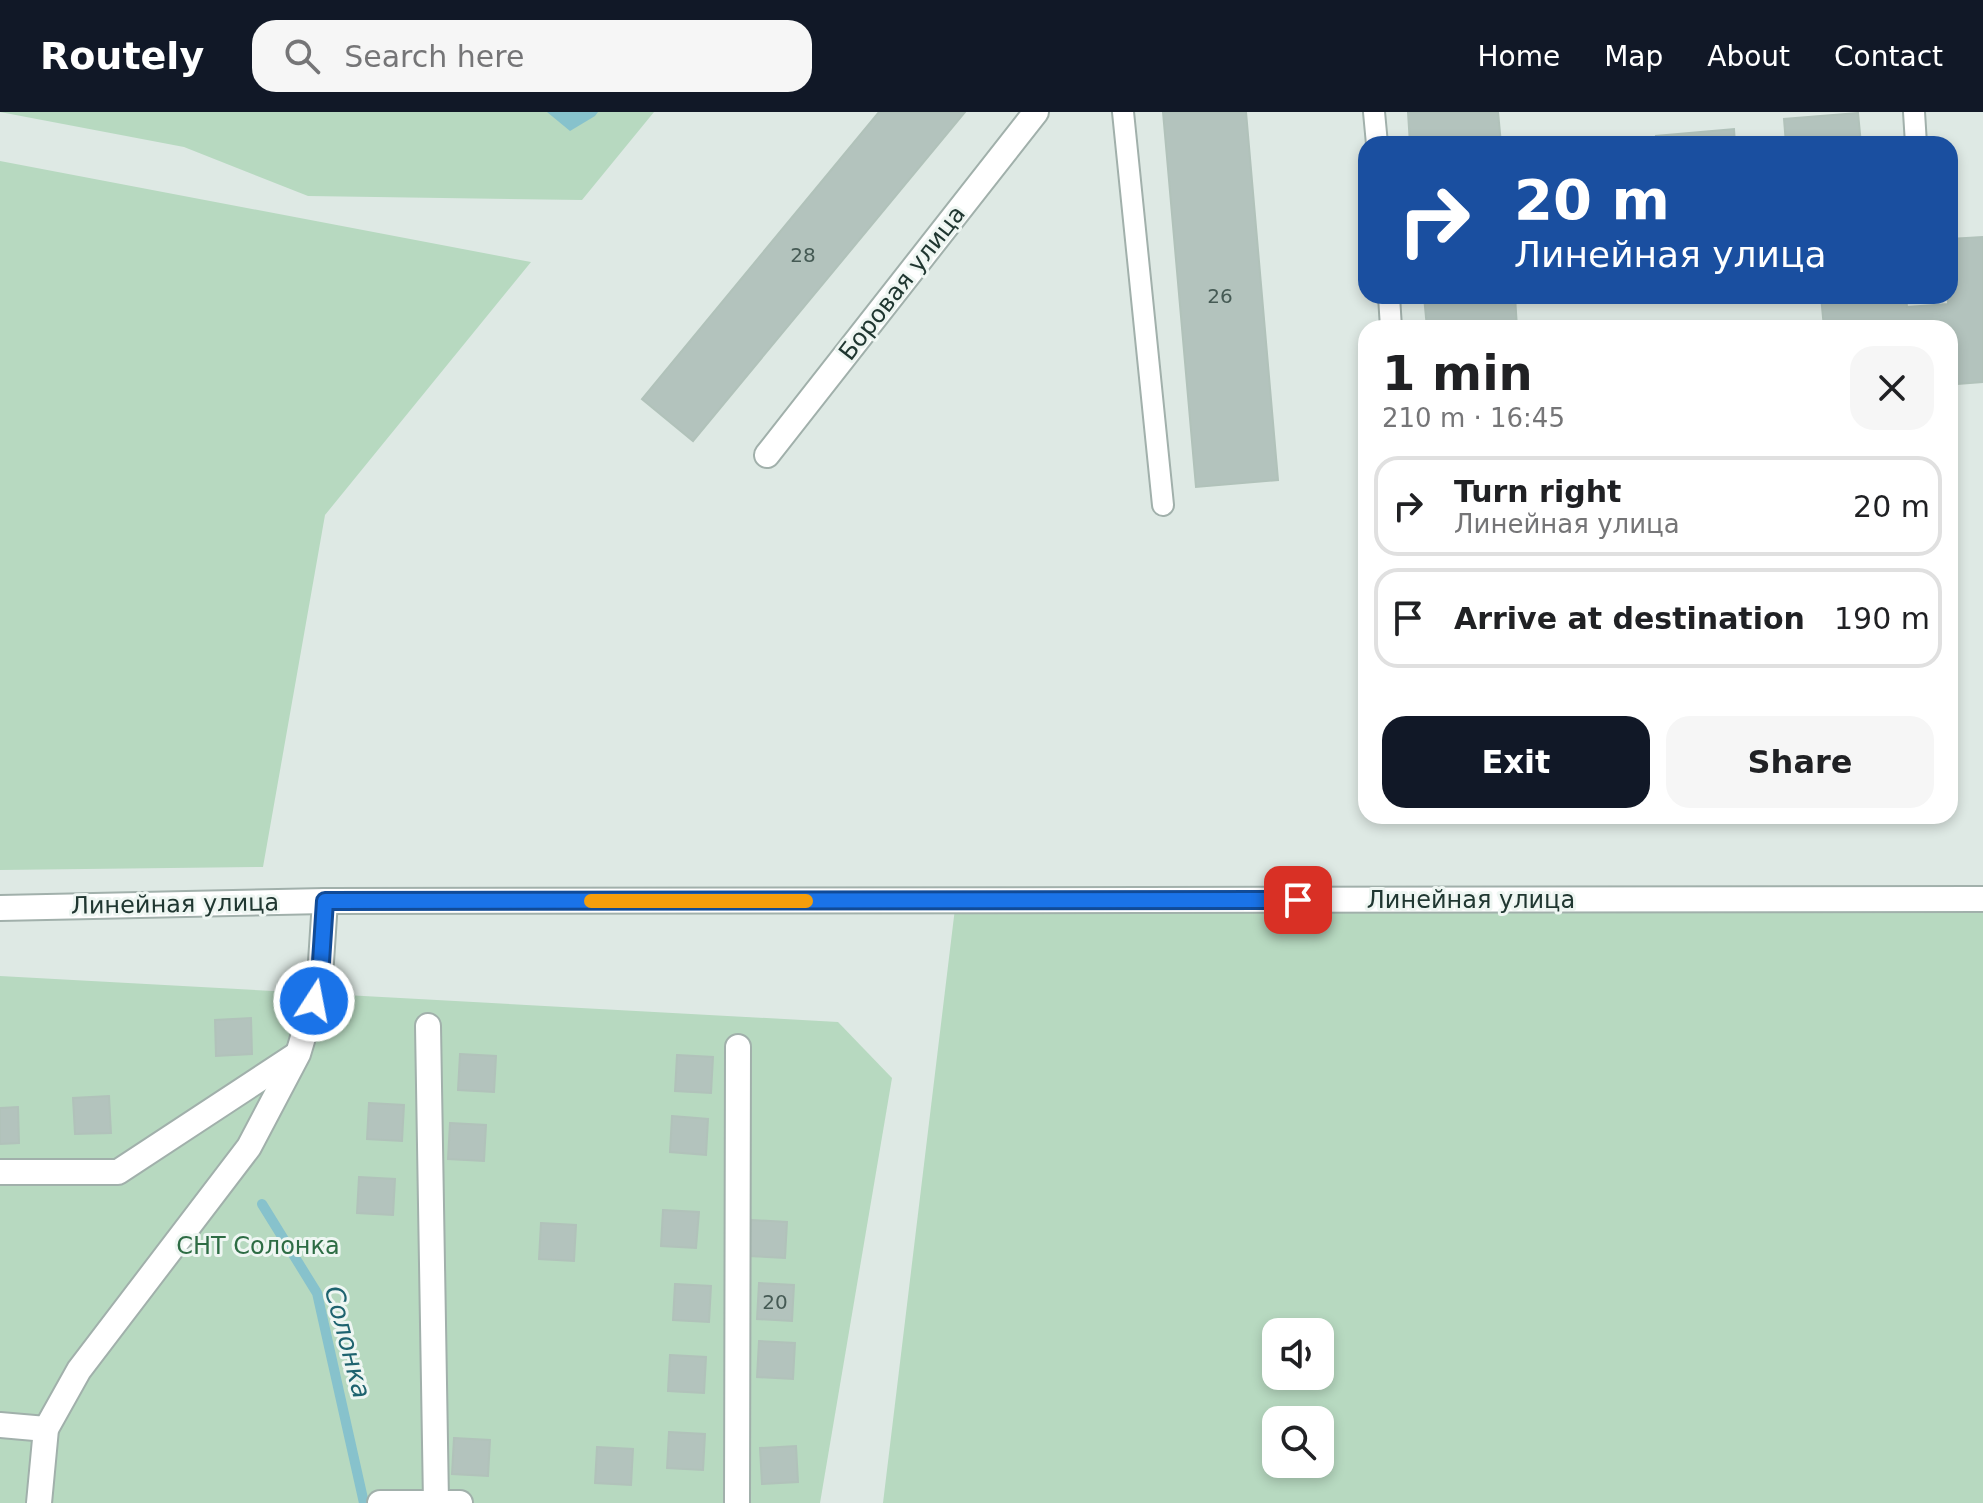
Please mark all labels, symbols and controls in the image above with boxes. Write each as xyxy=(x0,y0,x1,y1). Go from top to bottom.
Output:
search box xyxy=(252,20,812,92)
text: Routely xyxy=(40,34,204,78)
icon: search xyxy=(280,34,324,78)
text: Search here xyxy=(344,39,524,74)
text: Home xyxy=(1477,40,1560,73)
text: Map xyxy=(1604,40,1663,73)
text: About xyxy=(1707,40,1790,73)
text: Contact xyxy=(1834,40,1943,73)
text: 20 m xyxy=(1514,167,1670,232)
icon: right xyxy=(1382,168,1486,272)
street label: Боровая улица xyxy=(833,200,971,366)
text: Линейная улица xyxy=(1514,234,1827,275)
house number: 28 xyxy=(790,243,816,267)
house number: 26 xyxy=(1207,284,1233,308)
text: 1 min xyxy=(1382,345,1533,401)
button: close xyxy=(1850,346,1934,430)
text: 210 m · 16:45 xyxy=(1382,403,1565,433)
text: Turn right xyxy=(1454,474,1621,509)
icon: right xyxy=(1386,484,1430,528)
text: 20 m xyxy=(1853,489,1930,524)
text: Линейная улица xyxy=(1454,509,1680,539)
icon: arrive xyxy=(1386,596,1430,640)
text: Arrive at destination xyxy=(1454,601,1805,636)
text: 190 m xyxy=(1834,601,1930,636)
button: Exit xyxy=(1382,716,1650,808)
button: Share xyxy=(1666,716,1934,808)
pin xyxy=(1264,866,1332,934)
icon: arrive xyxy=(1276,878,1320,922)
street label: Линейная улица xyxy=(1367,886,1575,914)
street label: Линейная улица xyxy=(71,888,279,920)
position arrow xyxy=(272,959,356,1043)
park label: СНТ Солонка xyxy=(176,1232,340,1260)
water label: Солонка xyxy=(319,1282,377,1402)
house number: 20 xyxy=(762,1290,788,1314)
map controls xyxy=(1262,1318,1334,1478)
button: sound xyxy=(1262,1318,1334,1390)
button: search xyxy=(1262,1406,1334,1478)

